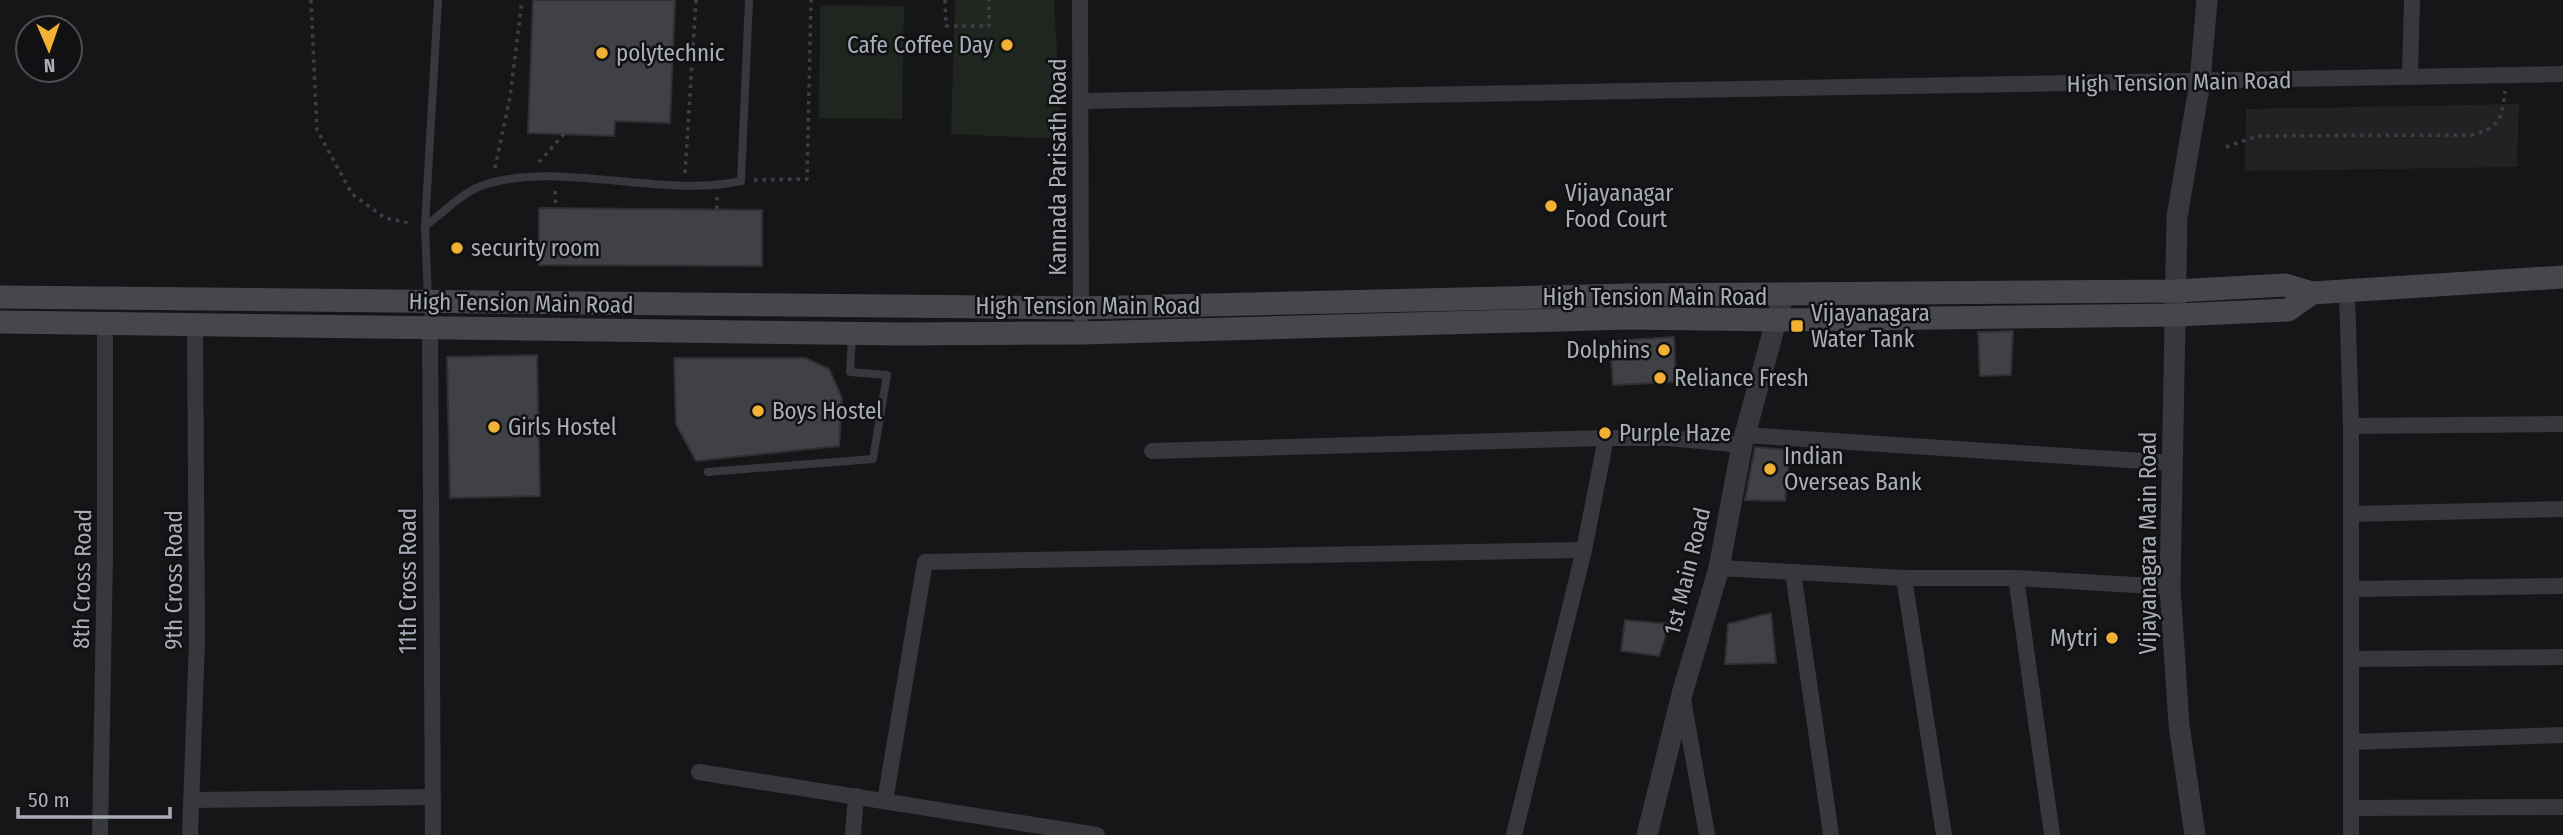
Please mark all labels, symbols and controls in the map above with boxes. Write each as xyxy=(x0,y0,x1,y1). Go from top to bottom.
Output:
north arrow xyxy=(14,14,84,84)
place label: Cafe Coffee Day xyxy=(847,31,994,59)
marker: Cafe Coffee Day xyxy=(999,37,1015,53)
place label: polytechnic xyxy=(616,39,725,67)
marker: polytechnic xyxy=(594,45,610,61)
text: N xyxy=(43,54,56,77)
street label: Kannada Parisath Road xyxy=(1044,58,1072,276)
street label: High Tension Main Road xyxy=(2066,66,2292,98)
place label: Vijayanagar Food Court xyxy=(1565,179,1673,233)
marker: Vijayanagar Food Court xyxy=(1543,198,1559,214)
place label: security room xyxy=(471,234,600,262)
marker: security room xyxy=(449,240,465,256)
street label: High Tension Main Road xyxy=(1543,283,1767,311)
street label: High Tension Main Road xyxy=(408,287,634,319)
street label: High Tension Main Road xyxy=(976,292,1200,320)
place label: Vijayanagara Water Tank xyxy=(1811,299,1930,353)
marker: Vijayanagara Water Tank xyxy=(1789,318,1805,334)
place label: Dolphins xyxy=(1566,336,1650,364)
marker: Dolphins xyxy=(1656,342,1672,358)
place label: Reliance Fresh xyxy=(1674,364,1809,392)
marker: Reliance Fresh xyxy=(1652,370,1668,386)
place label: Boys Hostel xyxy=(772,397,882,425)
marker: Boys Hostel xyxy=(750,403,766,419)
place label: Girls Hostel xyxy=(508,413,617,441)
marker: Girls Hostel xyxy=(486,419,502,435)
place label: Purple Haze xyxy=(1619,419,1731,447)
marker: Purple Haze xyxy=(1597,425,1613,441)
street label: Vijayanagara Main Road xyxy=(2134,432,2162,654)
place label: Indian Overseas Bank xyxy=(1784,442,1922,496)
marker: Indian Overseas Bank xyxy=(1762,461,1778,477)
street label: 1st Main Road xyxy=(1658,504,1716,638)
street label: 11th Cross Road xyxy=(394,508,422,654)
street label: 8th Cross Road xyxy=(67,509,97,649)
street label: 9th Cross Road xyxy=(160,510,188,650)
place label: Mytri xyxy=(2050,624,2098,652)
marker: Mytri xyxy=(2104,630,2120,646)
scale bar xyxy=(18,776,170,820)
text: 50 m xyxy=(28,787,70,813)

